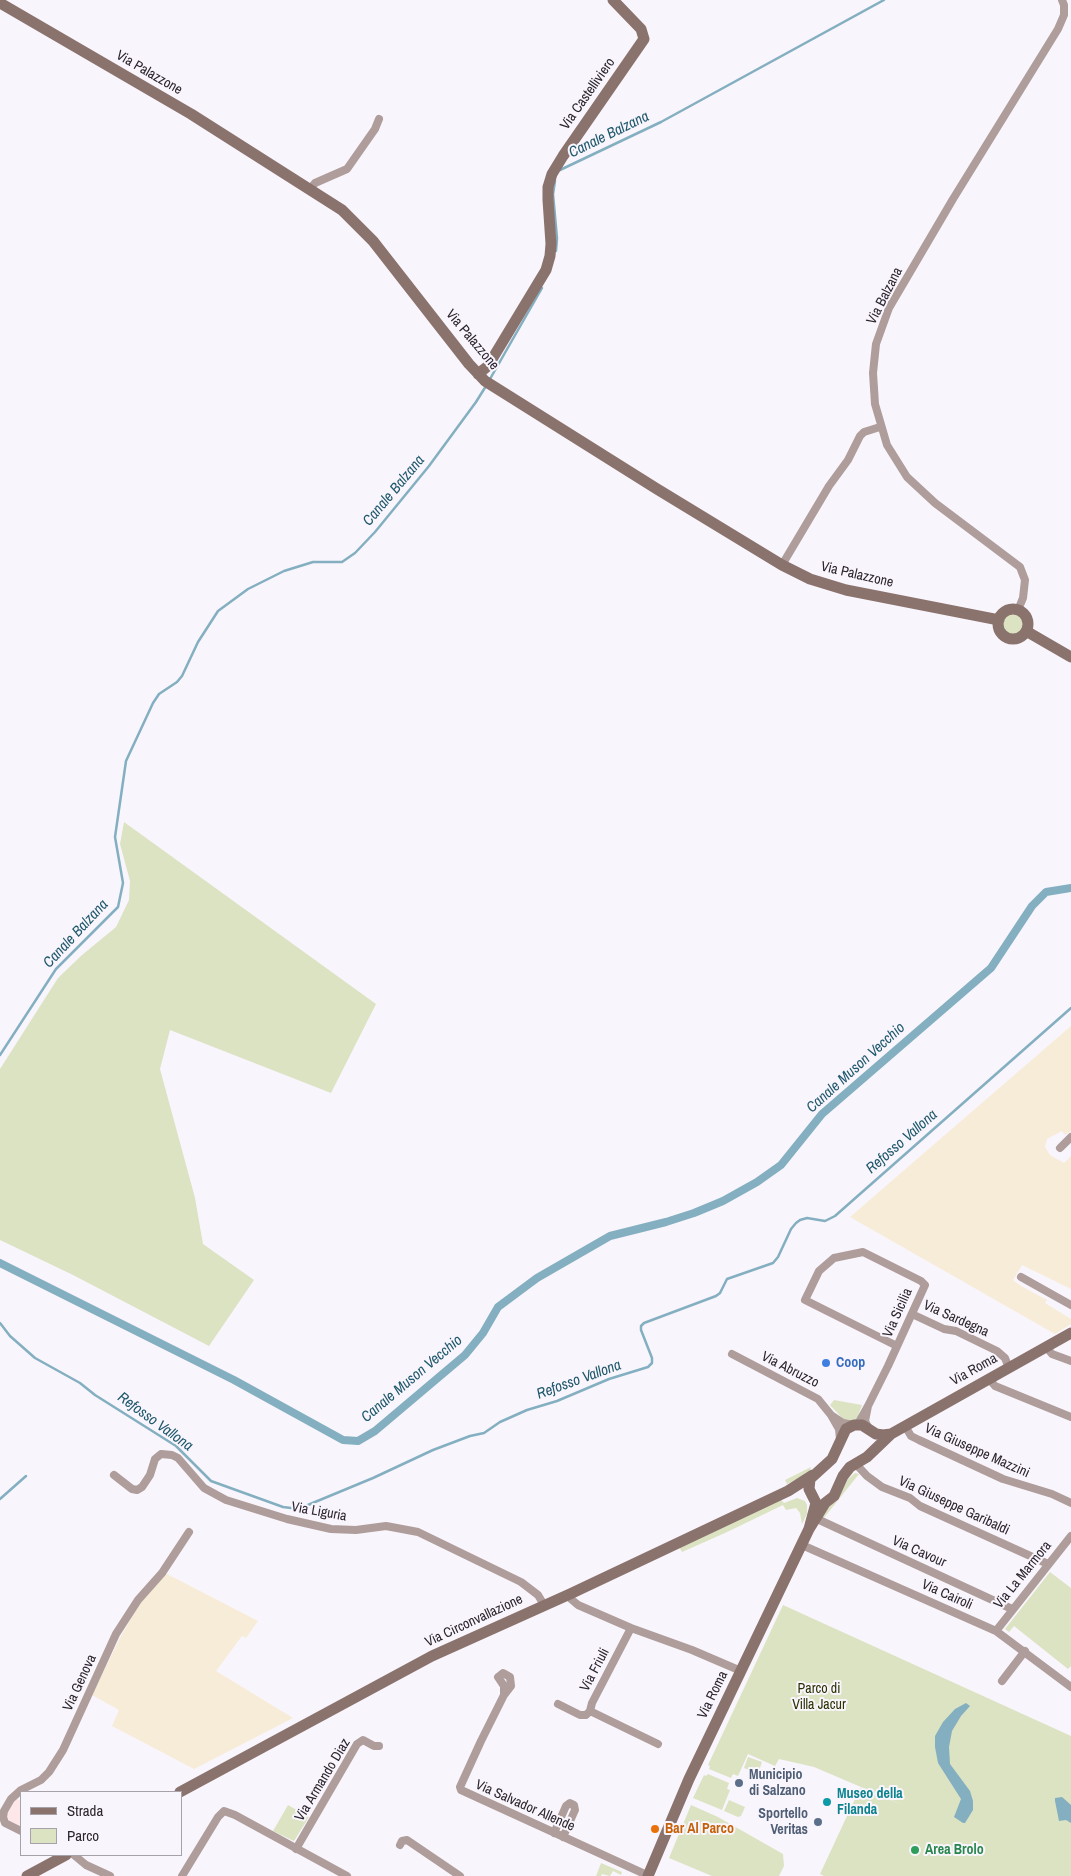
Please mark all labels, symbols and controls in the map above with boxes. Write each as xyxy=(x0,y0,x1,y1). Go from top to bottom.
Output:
street label: Via Palazzone xyxy=(113,47,185,99)
street label: Via Castelliviero xyxy=(557,55,619,133)
water label: Canale Balzana xyxy=(566,108,652,162)
street label: Via Balzana xyxy=(864,265,906,327)
street label: Via Palazzone xyxy=(442,306,502,374)
water label: Canale Balzana xyxy=(359,452,429,530)
street label: Via Palazzone xyxy=(819,559,895,591)
water label: Canale Balzana xyxy=(40,896,112,972)
water label: Canale Muson Vecchio xyxy=(803,1019,909,1117)
water label: Refosso Vallona xyxy=(863,1106,941,1178)
street label: Via Sicilia xyxy=(880,1286,916,1340)
street label: Via Sardegna xyxy=(921,1297,991,1341)
water label: Canale Muson Vecchio xyxy=(358,1331,466,1427)
street label: Via Abruzzo xyxy=(758,1348,822,1392)
street label: Via Roma xyxy=(948,1350,1000,1390)
place label: Coop xyxy=(836,1355,865,1371)
water label: Refosso Vallona xyxy=(534,1356,624,1404)
marker: Coop xyxy=(820,1357,832,1369)
water label: Refosso Vallona xyxy=(114,1389,196,1455)
street label: Via Giuseppe Mazzini xyxy=(922,1420,1032,1482)
street label: Via Giuseppe Garibaldi xyxy=(896,1473,1012,1539)
street label: Via Liguria xyxy=(290,1499,348,1525)
street label: Via Cavour xyxy=(889,1533,949,1571)
street label: Via La Marmora xyxy=(991,1538,1055,1612)
street label: Via Cairoli xyxy=(919,1576,975,1614)
street label: Via Circonvallazione xyxy=(423,1591,525,1651)
street label: Via Friuli xyxy=(577,1646,613,1694)
street label: Via Genova xyxy=(60,1652,100,1714)
street label: Via Roma xyxy=(694,1668,732,1722)
park label: Parco di Villa Jacur xyxy=(792,1681,846,1714)
street label: Via Armando Diaz xyxy=(292,1736,354,1824)
place label: Municipio di Salzano xyxy=(749,1767,806,1800)
street label: Via Salvador Allende xyxy=(473,1777,577,1835)
marker: Municipio di Salzano xyxy=(733,1777,745,1789)
place label: Museo della Filanda xyxy=(837,1786,903,1818)
legend xyxy=(20,1791,182,1856)
marker: Museo della Filanda xyxy=(821,1796,833,1808)
text: Strada xyxy=(67,1800,103,1821)
place label: Sportello Veritas xyxy=(758,1806,808,1838)
marker: Sportello Veritas xyxy=(812,1816,824,1828)
place label: Bar Al Parco xyxy=(665,1821,734,1837)
marker: Bar Al Parco xyxy=(649,1823,661,1835)
text: Parco xyxy=(67,1825,99,1846)
place label: Area Brolo xyxy=(925,1842,984,1858)
marker: Area Brolo xyxy=(909,1844,921,1856)

